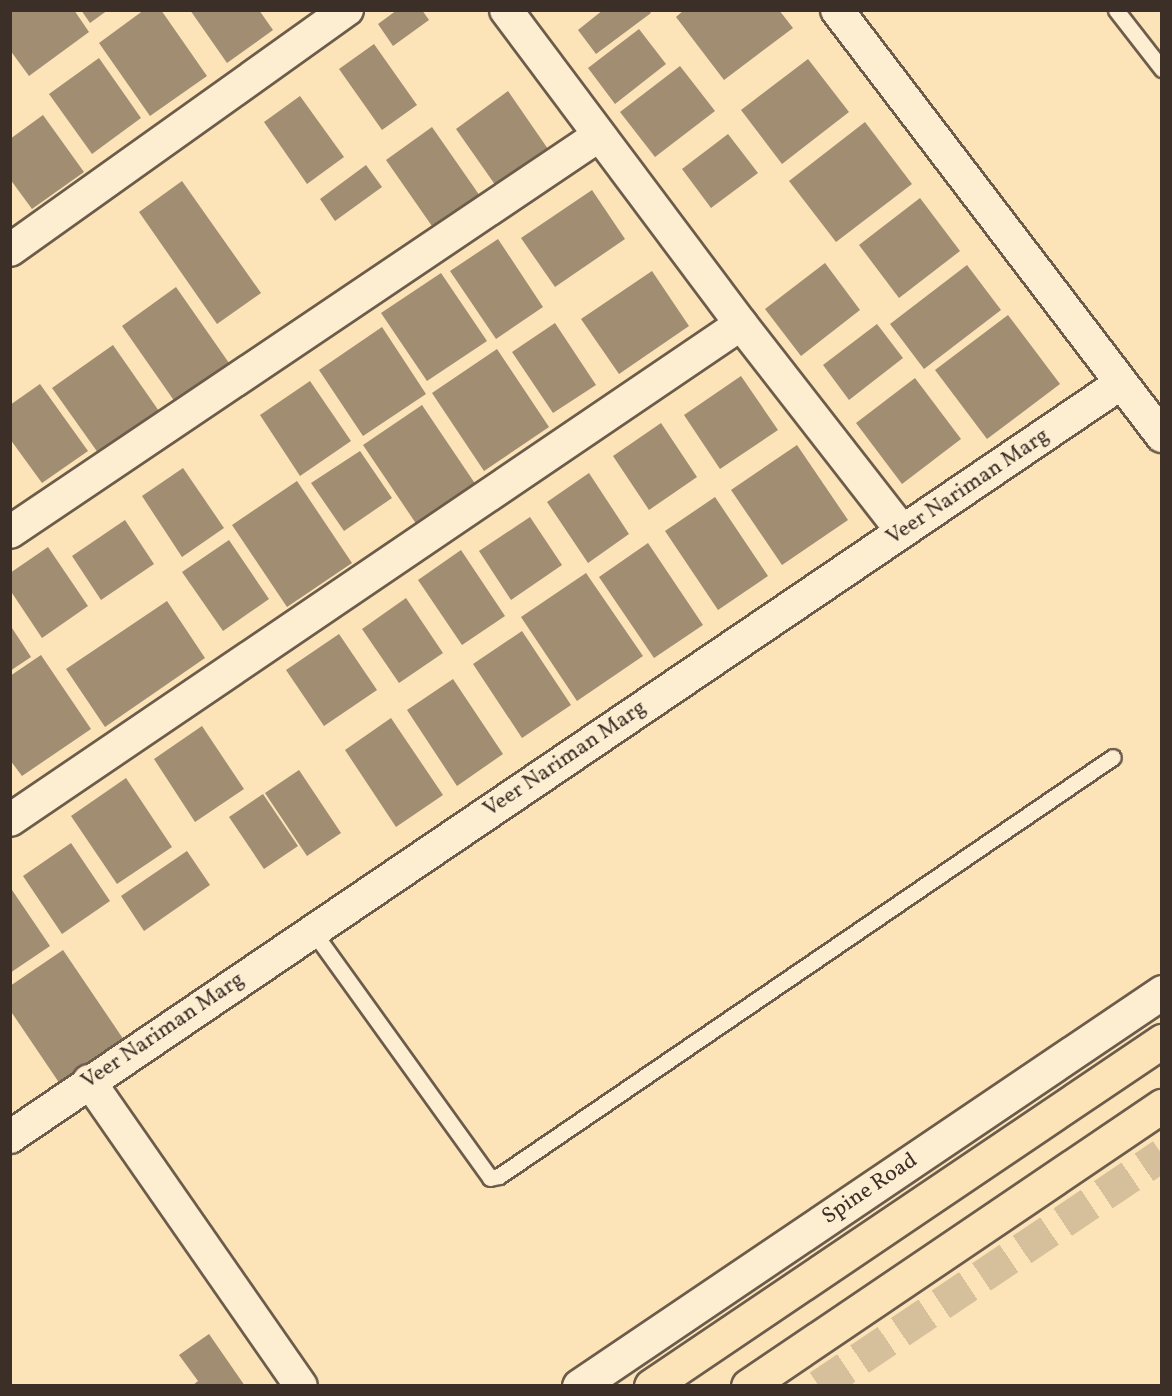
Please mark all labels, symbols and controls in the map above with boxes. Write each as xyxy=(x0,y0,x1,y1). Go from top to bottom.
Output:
street label: Veer Nariman Marg xyxy=(882,423,1054,551)
street label: Veer Nariman Marg xyxy=(479,695,651,823)
street label: Veer Nariman Marg xyxy=(77,967,249,1095)
street label: Spine Road xyxy=(817,1148,923,1230)

